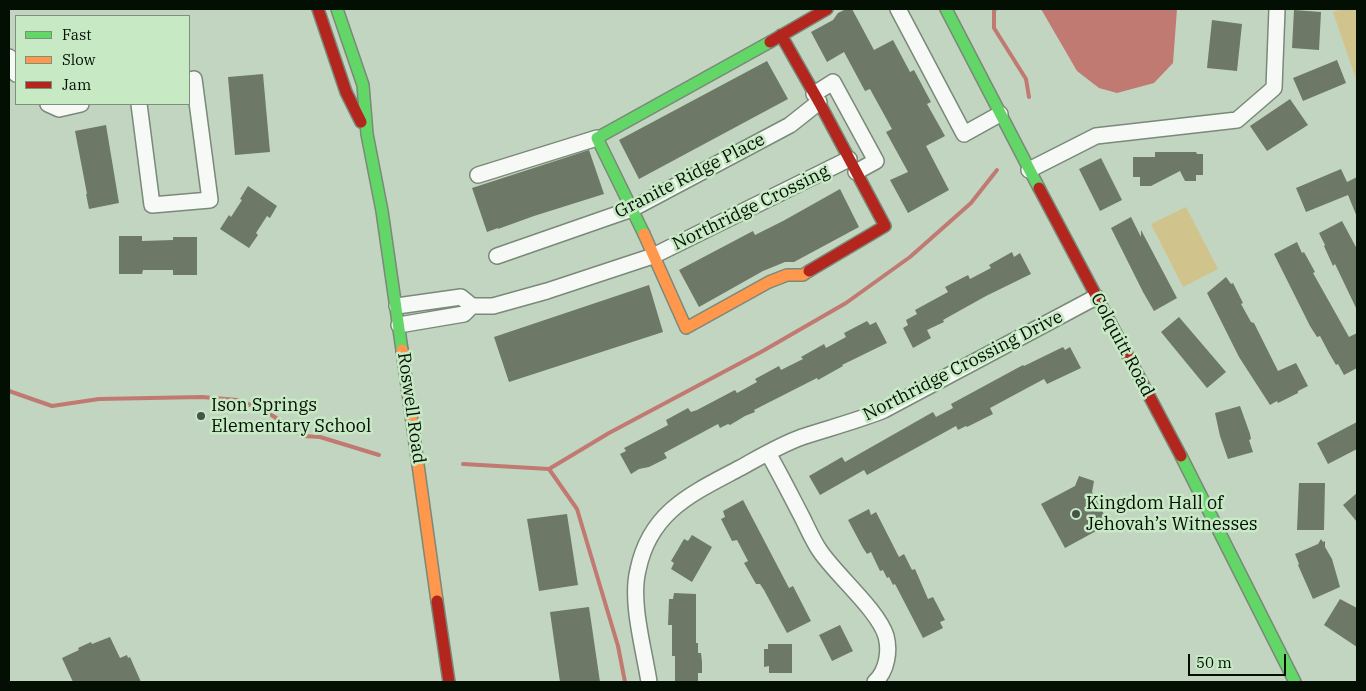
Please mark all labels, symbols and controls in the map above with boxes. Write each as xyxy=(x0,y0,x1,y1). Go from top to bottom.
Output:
legend xyxy=(15,15,190,105)
text: Fast xyxy=(62,25,92,44)
text: Slow xyxy=(62,50,95,69)
text: Jam xyxy=(62,75,91,94)
street label: Granite Ridge Place xyxy=(611,129,769,223)
street label: Northridge Crossing xyxy=(669,161,833,255)
street label: Colquitt Road xyxy=(1086,289,1158,401)
street label: Northridge Crossing Drive xyxy=(859,306,1067,426)
street label: Roswell Road xyxy=(393,351,429,465)
place label: Ison Springs Elementary School xyxy=(211,395,371,438)
marker: Ison Springs Elementary School xyxy=(195,410,207,422)
place label: Kingdom Hall of Jehovah’s Witnesses xyxy=(1086,493,1258,536)
marker: Kingdom Hall of Jehovah’s Witnesses xyxy=(1070,508,1082,520)
scale bar xyxy=(1191,644,1288,676)
text: 50 m xyxy=(1196,653,1232,672)

